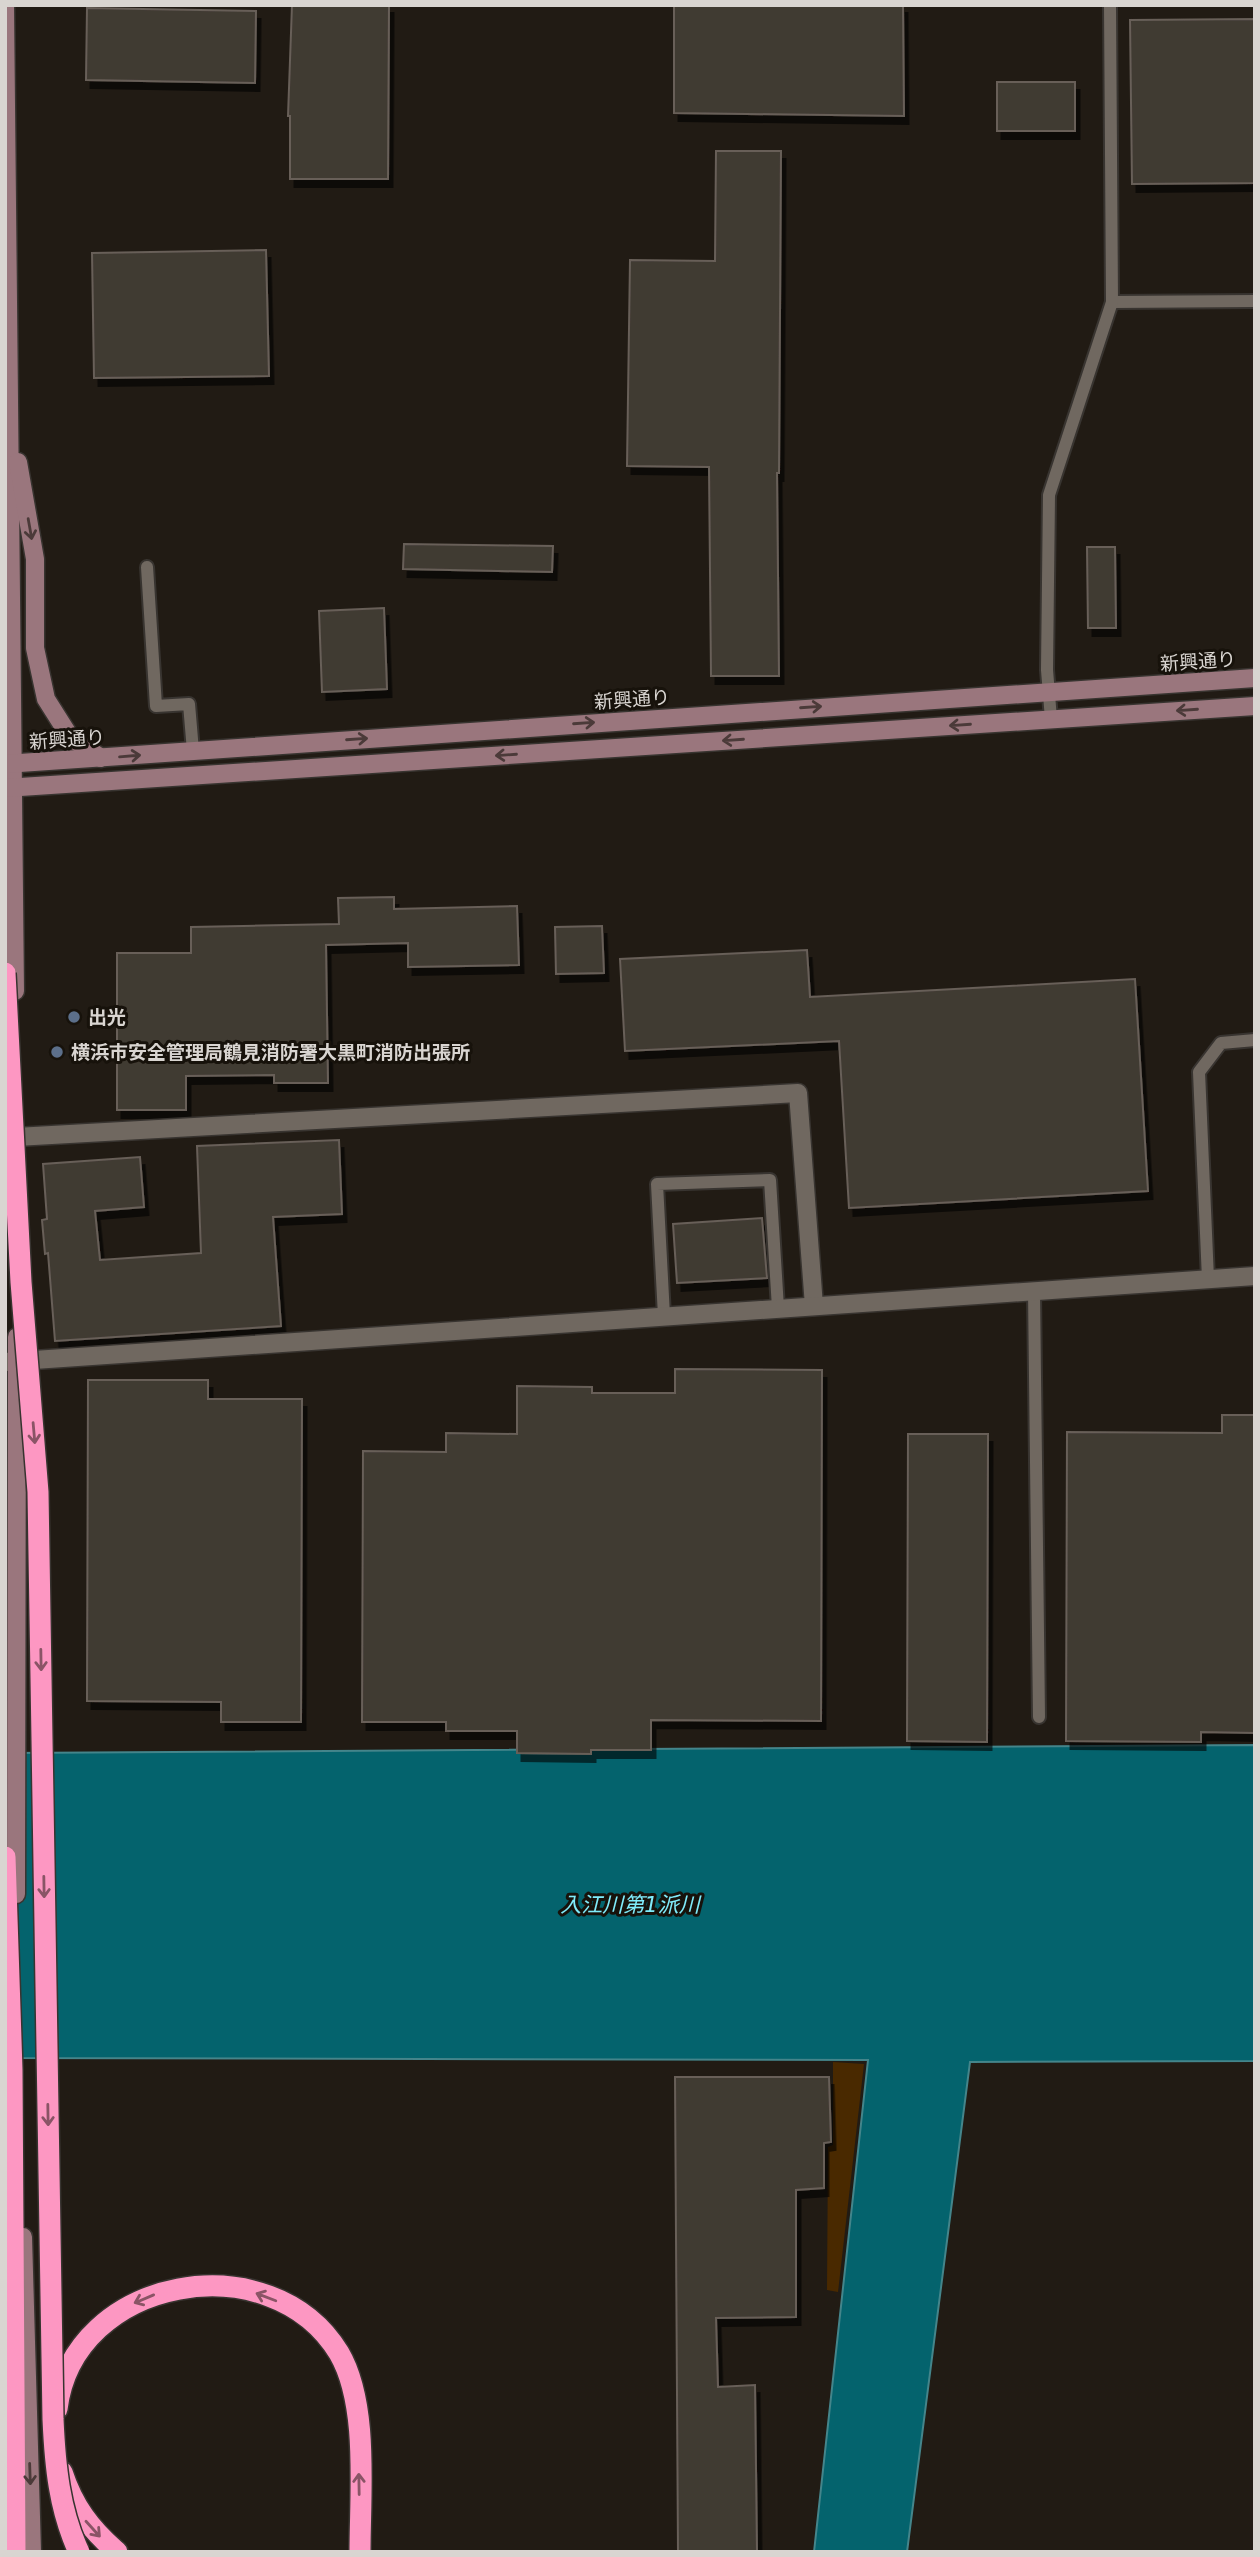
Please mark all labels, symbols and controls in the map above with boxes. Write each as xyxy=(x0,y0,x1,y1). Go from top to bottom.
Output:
one-way arrow xyxy=(24,517,37,540)
street label: 新興通り xyxy=(1159,647,1237,675)
street label: 新興通り xyxy=(593,685,671,713)
one-way arrow xyxy=(799,701,822,714)
one-way arrow xyxy=(1176,704,1198,717)
one-way arrow xyxy=(572,716,594,729)
one-way arrow xyxy=(949,719,971,732)
street label: 新興通り xyxy=(28,725,106,753)
one-way arrow xyxy=(345,732,367,745)
one-way arrow xyxy=(722,734,744,747)
one-way arrow xyxy=(118,749,141,762)
one-way arrow xyxy=(495,749,517,762)
place label: 出光 xyxy=(88,1006,126,1028)
marker: 出光 xyxy=(66,1009,82,1025)
place label: 横浜市安全管理局鶴見消防署大黒町消防出張所 xyxy=(71,1041,470,1063)
marker: 横浜市安全管理局鶴見消防署大黒町消防出張所 xyxy=(49,1044,65,1060)
one-way arrow xyxy=(28,1421,41,1444)
one-way arrow xyxy=(34,1648,48,1671)
one-way arrow xyxy=(38,1876,51,1899)
water label: 入江川第1派川 xyxy=(560,1893,702,1917)
one-way arrow xyxy=(41,2103,55,2126)
one-way arrow xyxy=(256,2289,278,2302)
one-way arrow xyxy=(133,2294,155,2307)
one-way arrow xyxy=(23,2462,37,2485)
one-way arrow xyxy=(352,2472,366,2495)
one-way arrow xyxy=(85,2520,101,2538)

